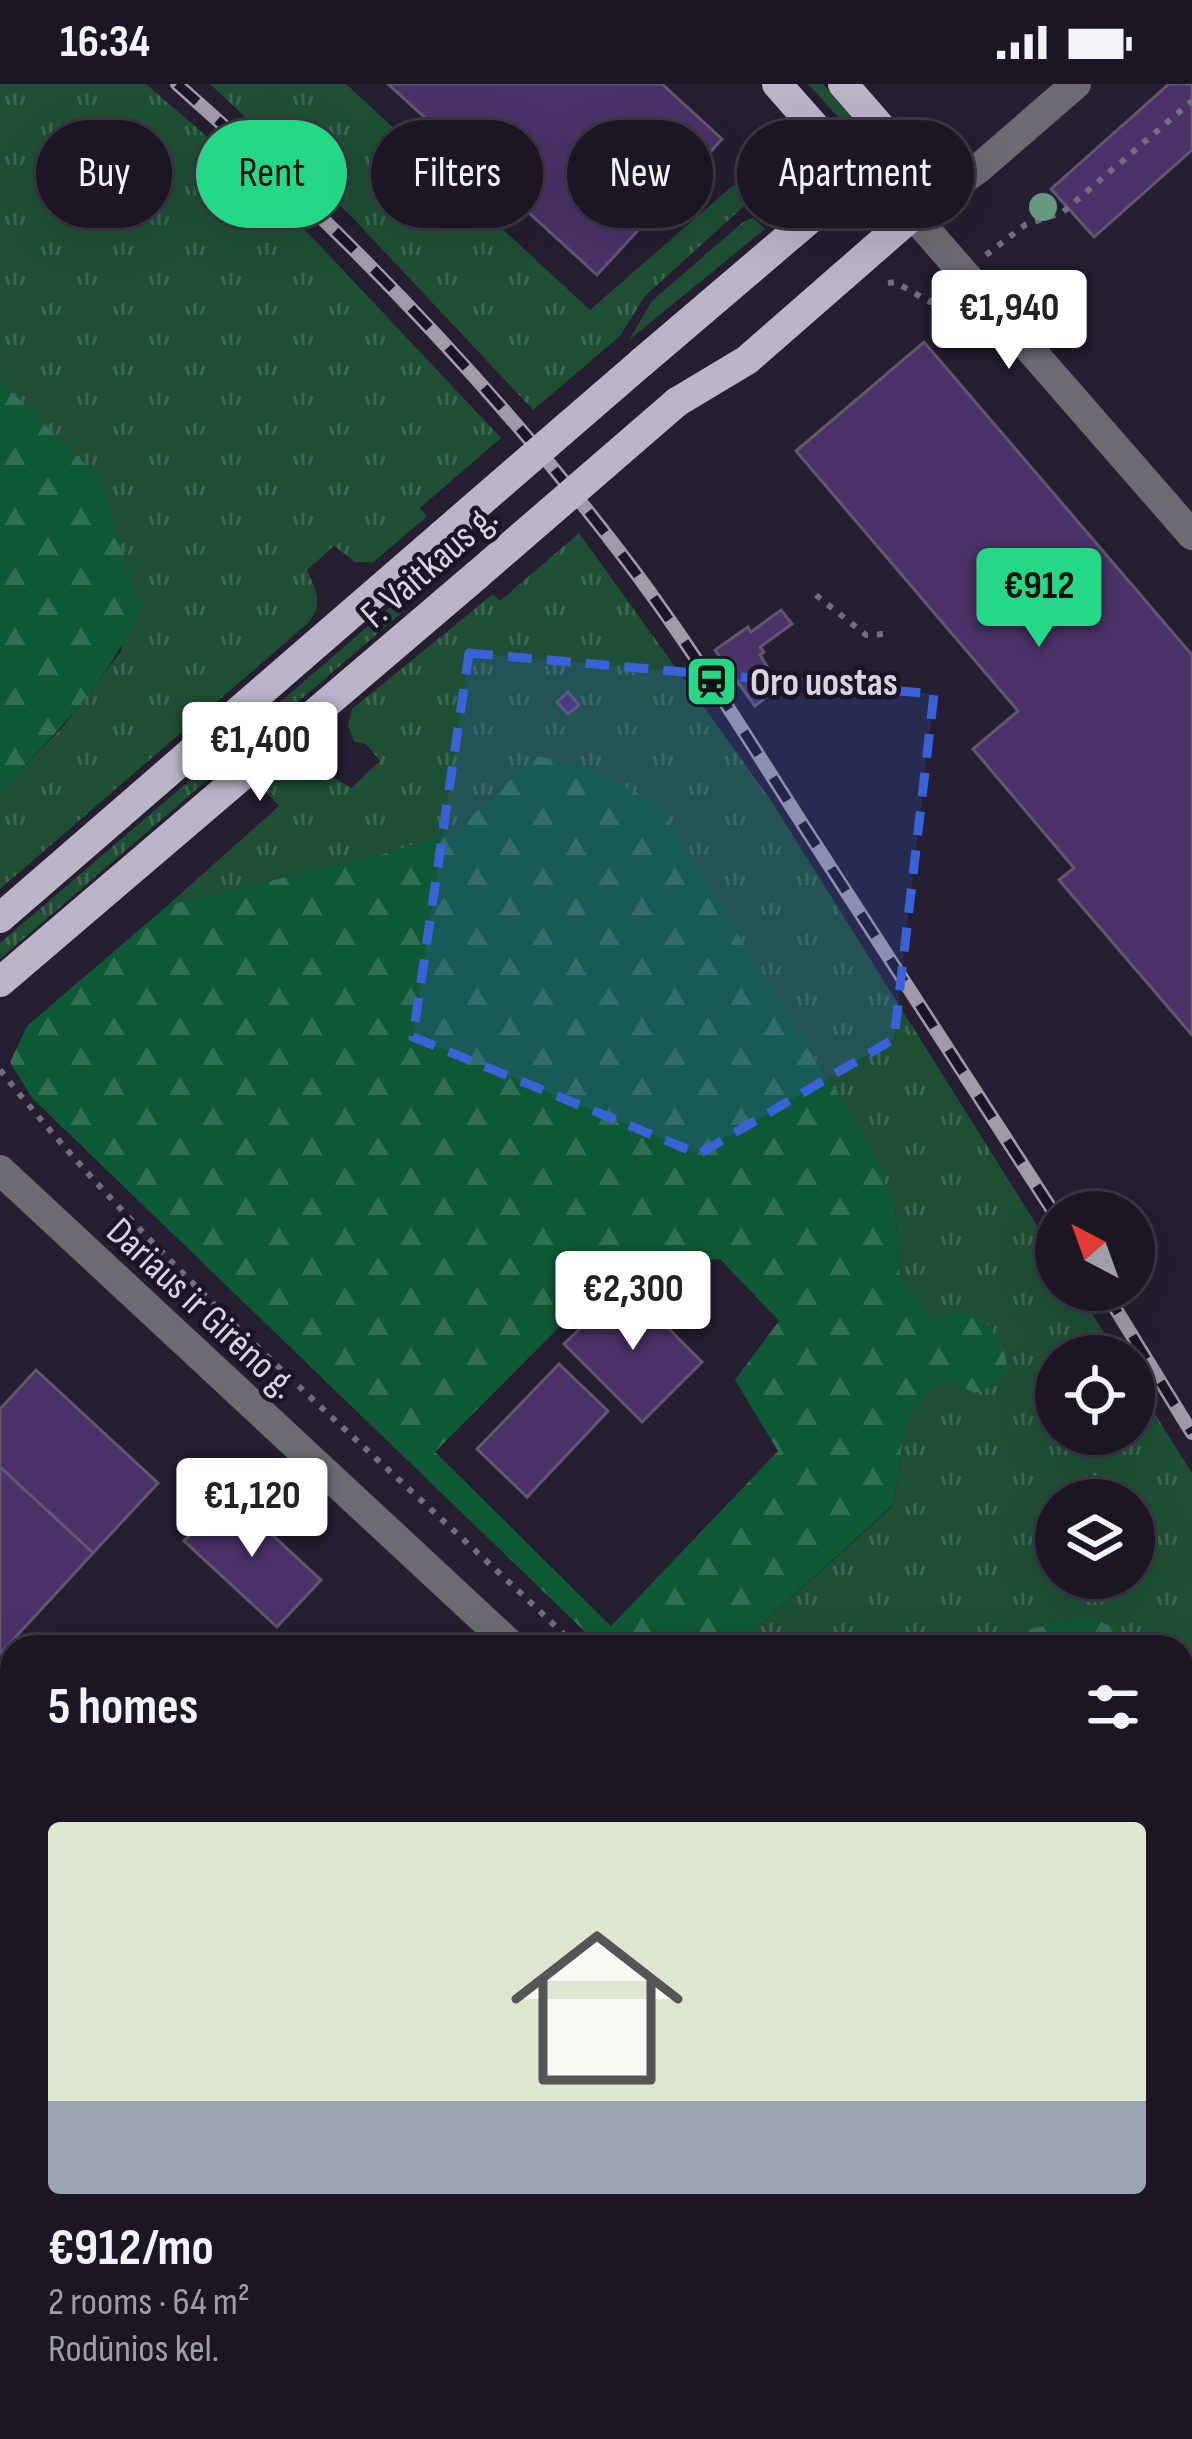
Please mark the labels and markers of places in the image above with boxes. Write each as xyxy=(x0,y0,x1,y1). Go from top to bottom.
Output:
pin: €1,940 xyxy=(911,270,1107,372)
pin: €912 xyxy=(968,548,1110,650)
station icon: Oro uostas xyxy=(683,653,739,709)
place label: Oro uostas xyxy=(750,660,898,707)
pin: €1,400 xyxy=(162,702,358,804)
pin: €2,300 xyxy=(535,1251,731,1353)
pin: €1,120 xyxy=(154,1458,350,1560)

